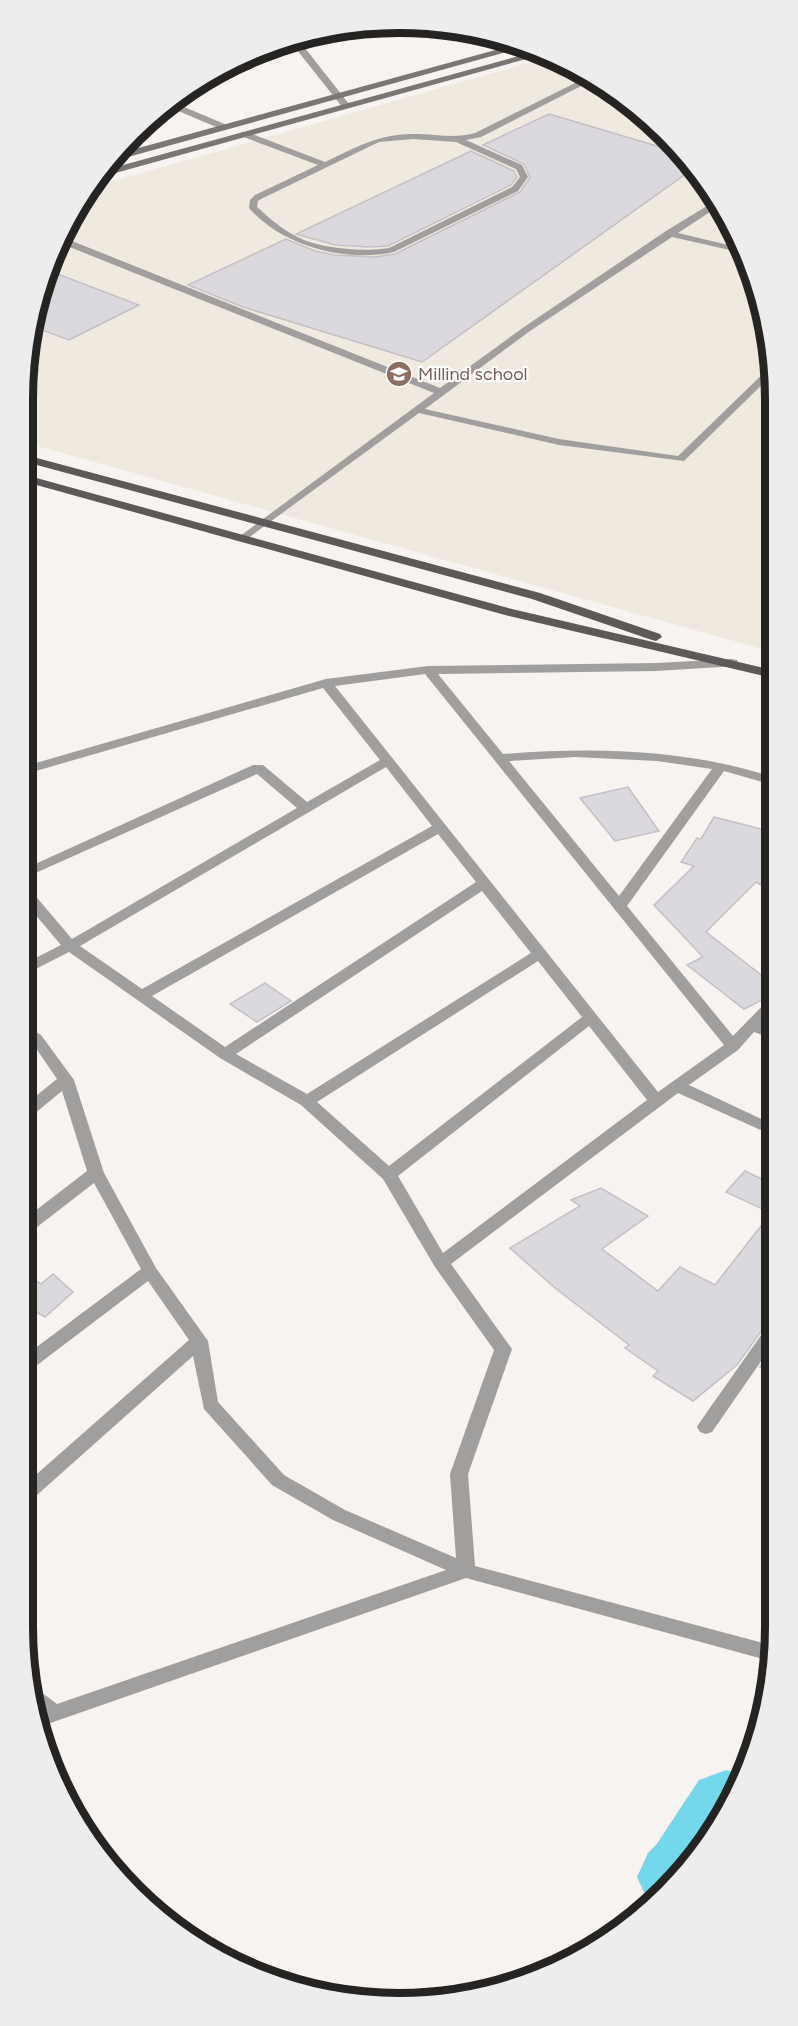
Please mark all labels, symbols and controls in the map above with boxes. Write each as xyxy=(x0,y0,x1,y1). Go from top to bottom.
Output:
school or university icon: Millind school xyxy=(384,359,414,389)
place label: Millind school xyxy=(418,363,528,385)

